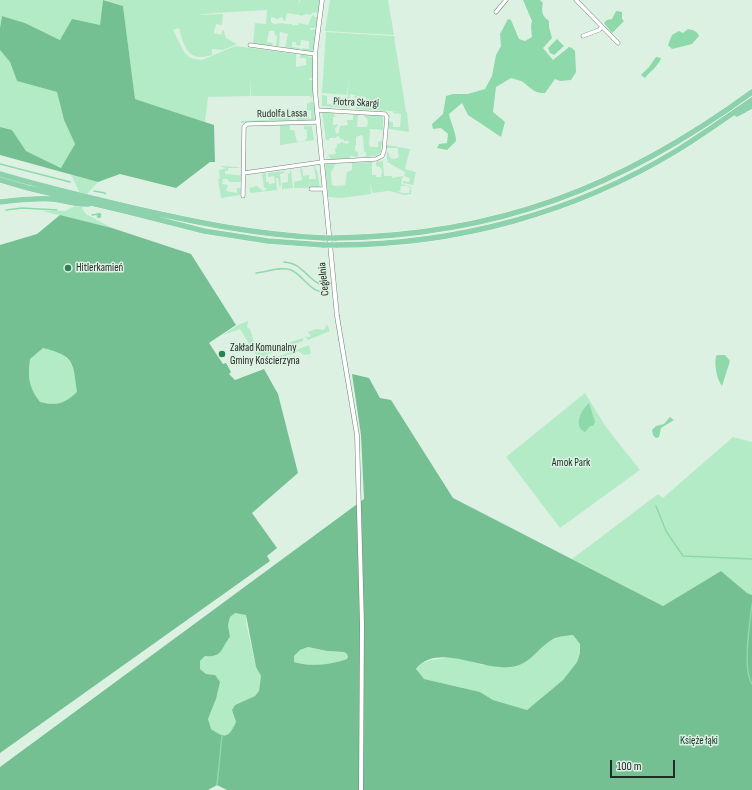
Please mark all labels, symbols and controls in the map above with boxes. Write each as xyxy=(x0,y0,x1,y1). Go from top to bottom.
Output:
street label: Piotra Skargi xyxy=(333,95,379,111)
street label: Rudolfa Lassa xyxy=(257,107,307,121)
place label: Hitlerkamień xyxy=(76,261,123,275)
street label: Cegielnia xyxy=(316,262,332,296)
marker: Hitlerkamień xyxy=(63,263,73,273)
place label: Zakład Komunalny Gminy Kościerzyna xyxy=(230,341,300,367)
marker: Zakład Komunalny Gminy Kościerzyna xyxy=(217,349,227,359)
park label: Amok Park xyxy=(552,456,590,470)
park label: Księże łąki xyxy=(680,734,718,748)
scale bar xyxy=(612,752,677,778)
text: 100 m xyxy=(617,759,642,774)

